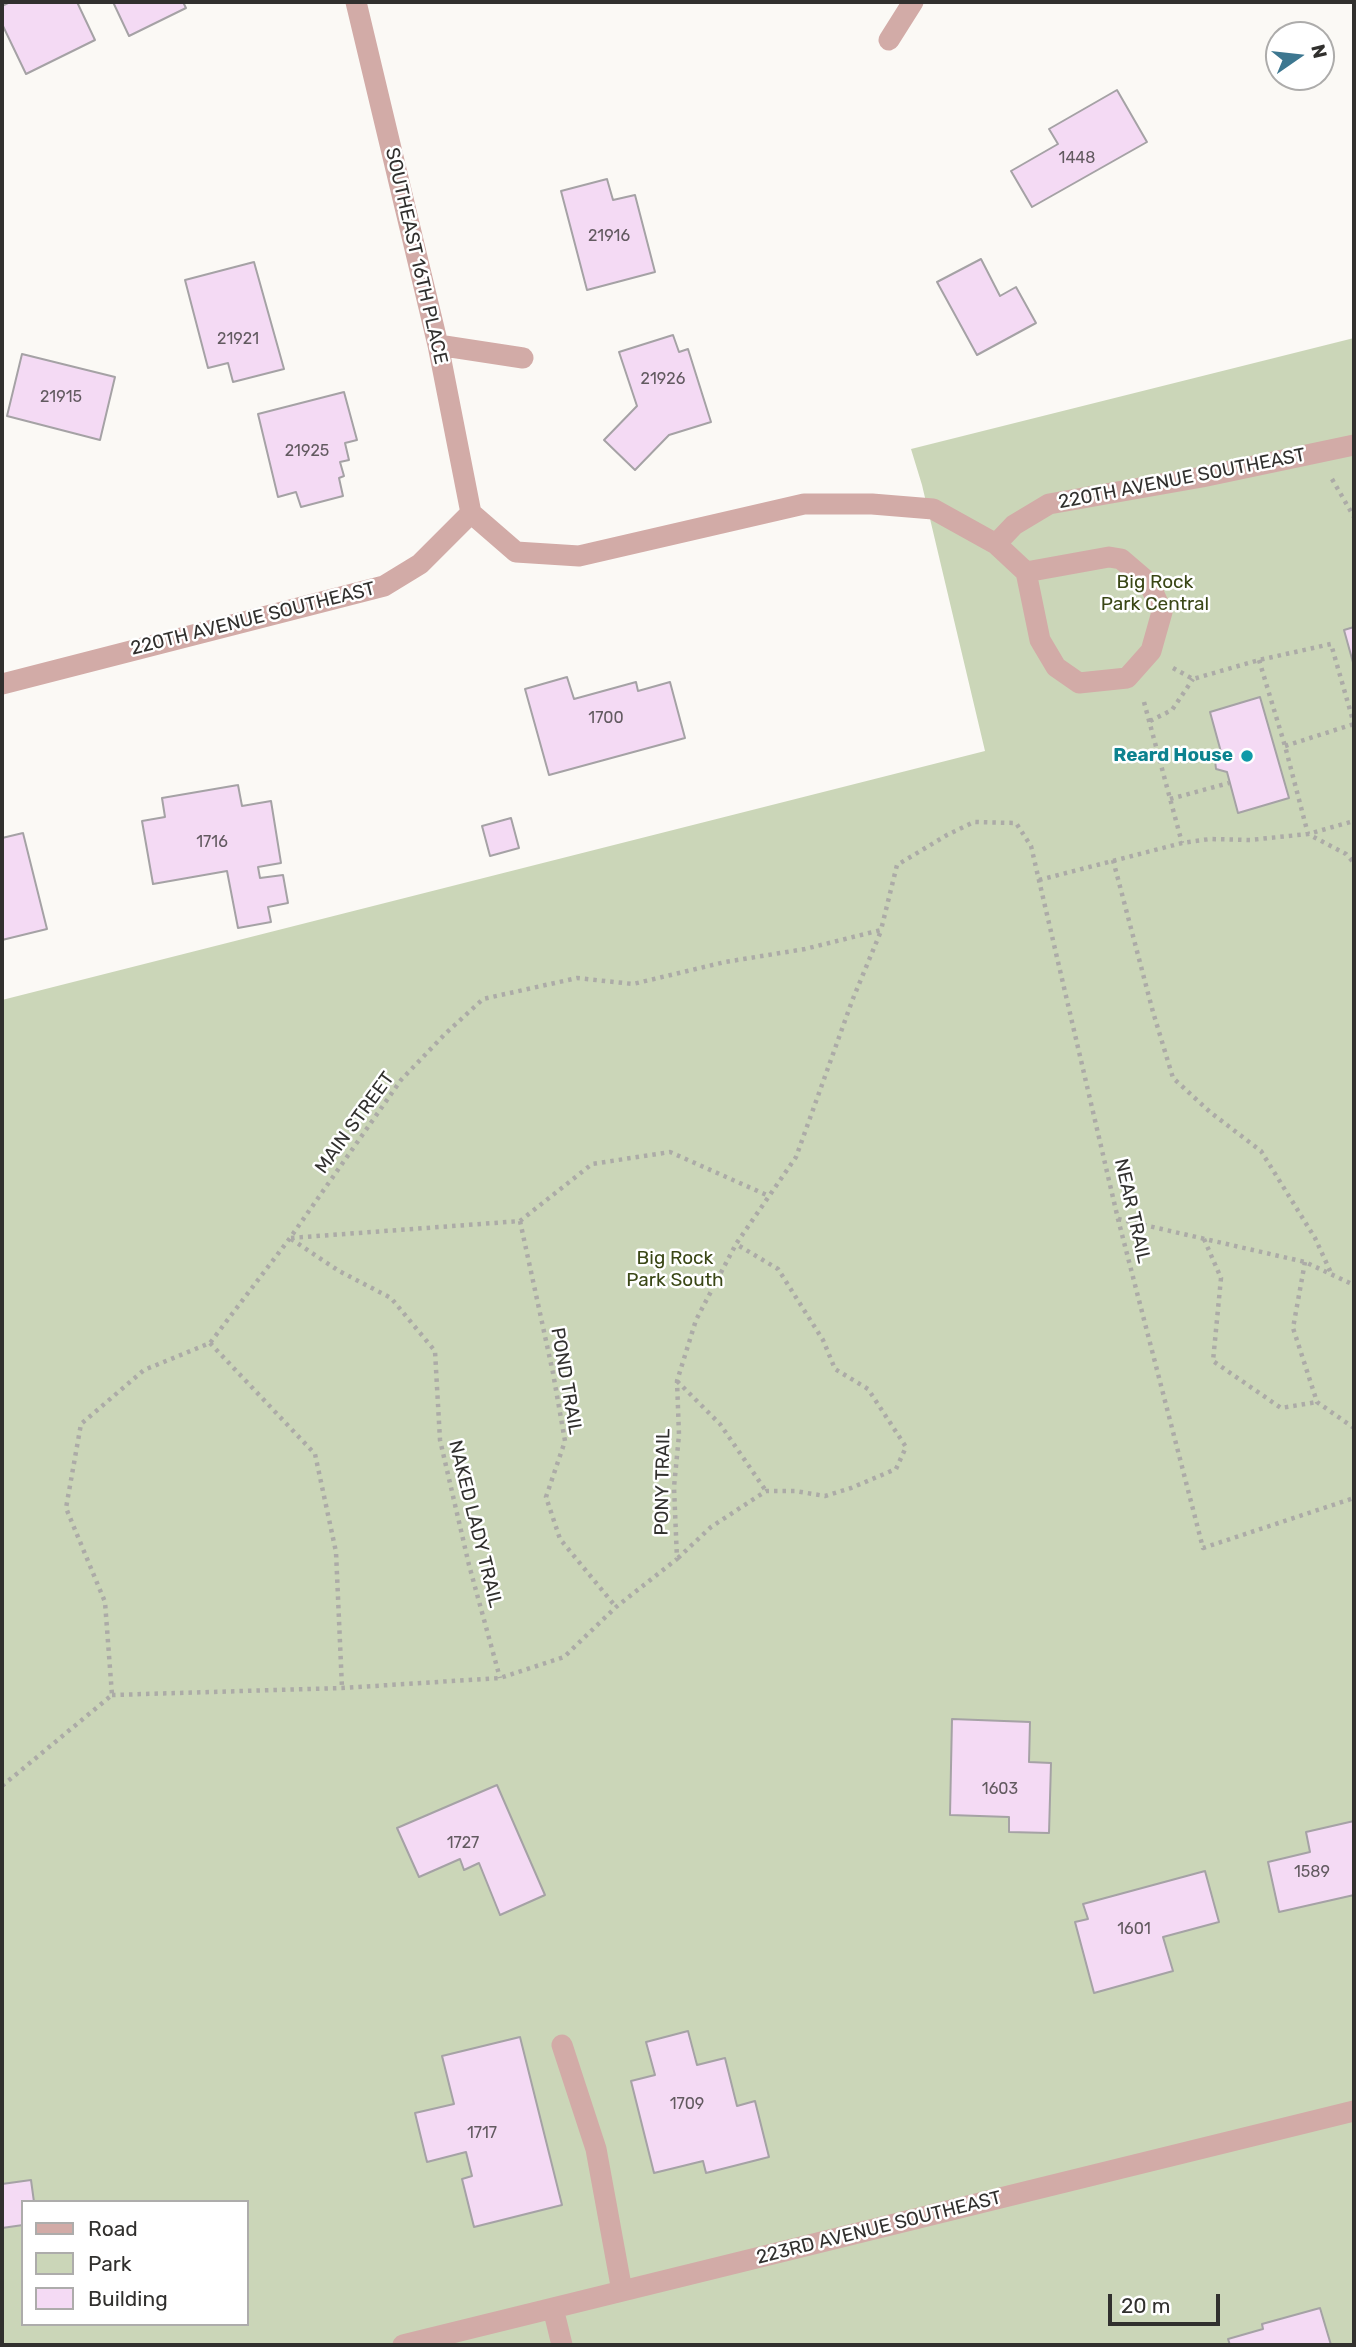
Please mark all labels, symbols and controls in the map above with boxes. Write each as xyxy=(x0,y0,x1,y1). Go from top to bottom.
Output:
north arrow xyxy=(1265,21,1335,91)
text: N xyxy=(1306,42,1332,61)
street label: SOUTHEAST 16TH PLACE xyxy=(380,146,452,366)
house number: 1448 xyxy=(1059,148,1095,168)
house number: 21916 xyxy=(588,226,630,246)
house number: 21921 xyxy=(217,329,259,349)
house number: 21926 xyxy=(641,369,685,389)
house number: 21915 xyxy=(40,387,82,407)
house number: 21925 xyxy=(285,441,329,461)
street label: 220TH AVENUE SOUTHEAST xyxy=(1057,444,1307,514)
park label: Big Rock Park Central xyxy=(1101,572,1209,616)
street label: 220TH AVENUE SOUTHEAST xyxy=(128,578,378,660)
house number: 1700 xyxy=(588,708,624,728)
place label: Reard House xyxy=(1113,745,1233,767)
marker: Reard House xyxy=(1239,748,1255,764)
house number: 1716 xyxy=(196,832,228,852)
street label: MAIN STREET xyxy=(311,1068,399,1178)
street label: NEAR TRAIL xyxy=(1109,1156,1155,1266)
park label: Big Rock Park South xyxy=(626,1248,724,1292)
street label: POND TRAIL xyxy=(545,1326,587,1436)
street label: PONY TRAIL xyxy=(651,1428,675,1536)
street label: NAKED LADY TRAIL xyxy=(443,1438,507,1610)
house number: 1603 xyxy=(982,1779,1018,1799)
house number: 1727 xyxy=(447,1833,479,1853)
house number: 1589 xyxy=(1294,1862,1330,1882)
house number: 1601 xyxy=(1117,1919,1151,1939)
house number: 1709 xyxy=(670,2094,704,2114)
house number: 1717 xyxy=(467,2123,497,2143)
street label: 223RD AVENUE SOUTHEAST xyxy=(754,2186,1004,2270)
legend xyxy=(21,2200,248,2326)
text: Road xyxy=(88,2216,138,2241)
text: Park xyxy=(88,2251,132,2276)
scale bar xyxy=(1111,2280,1223,2324)
text: Building xyxy=(88,2286,168,2311)
text: 20 m xyxy=(1121,2293,1170,2318)

